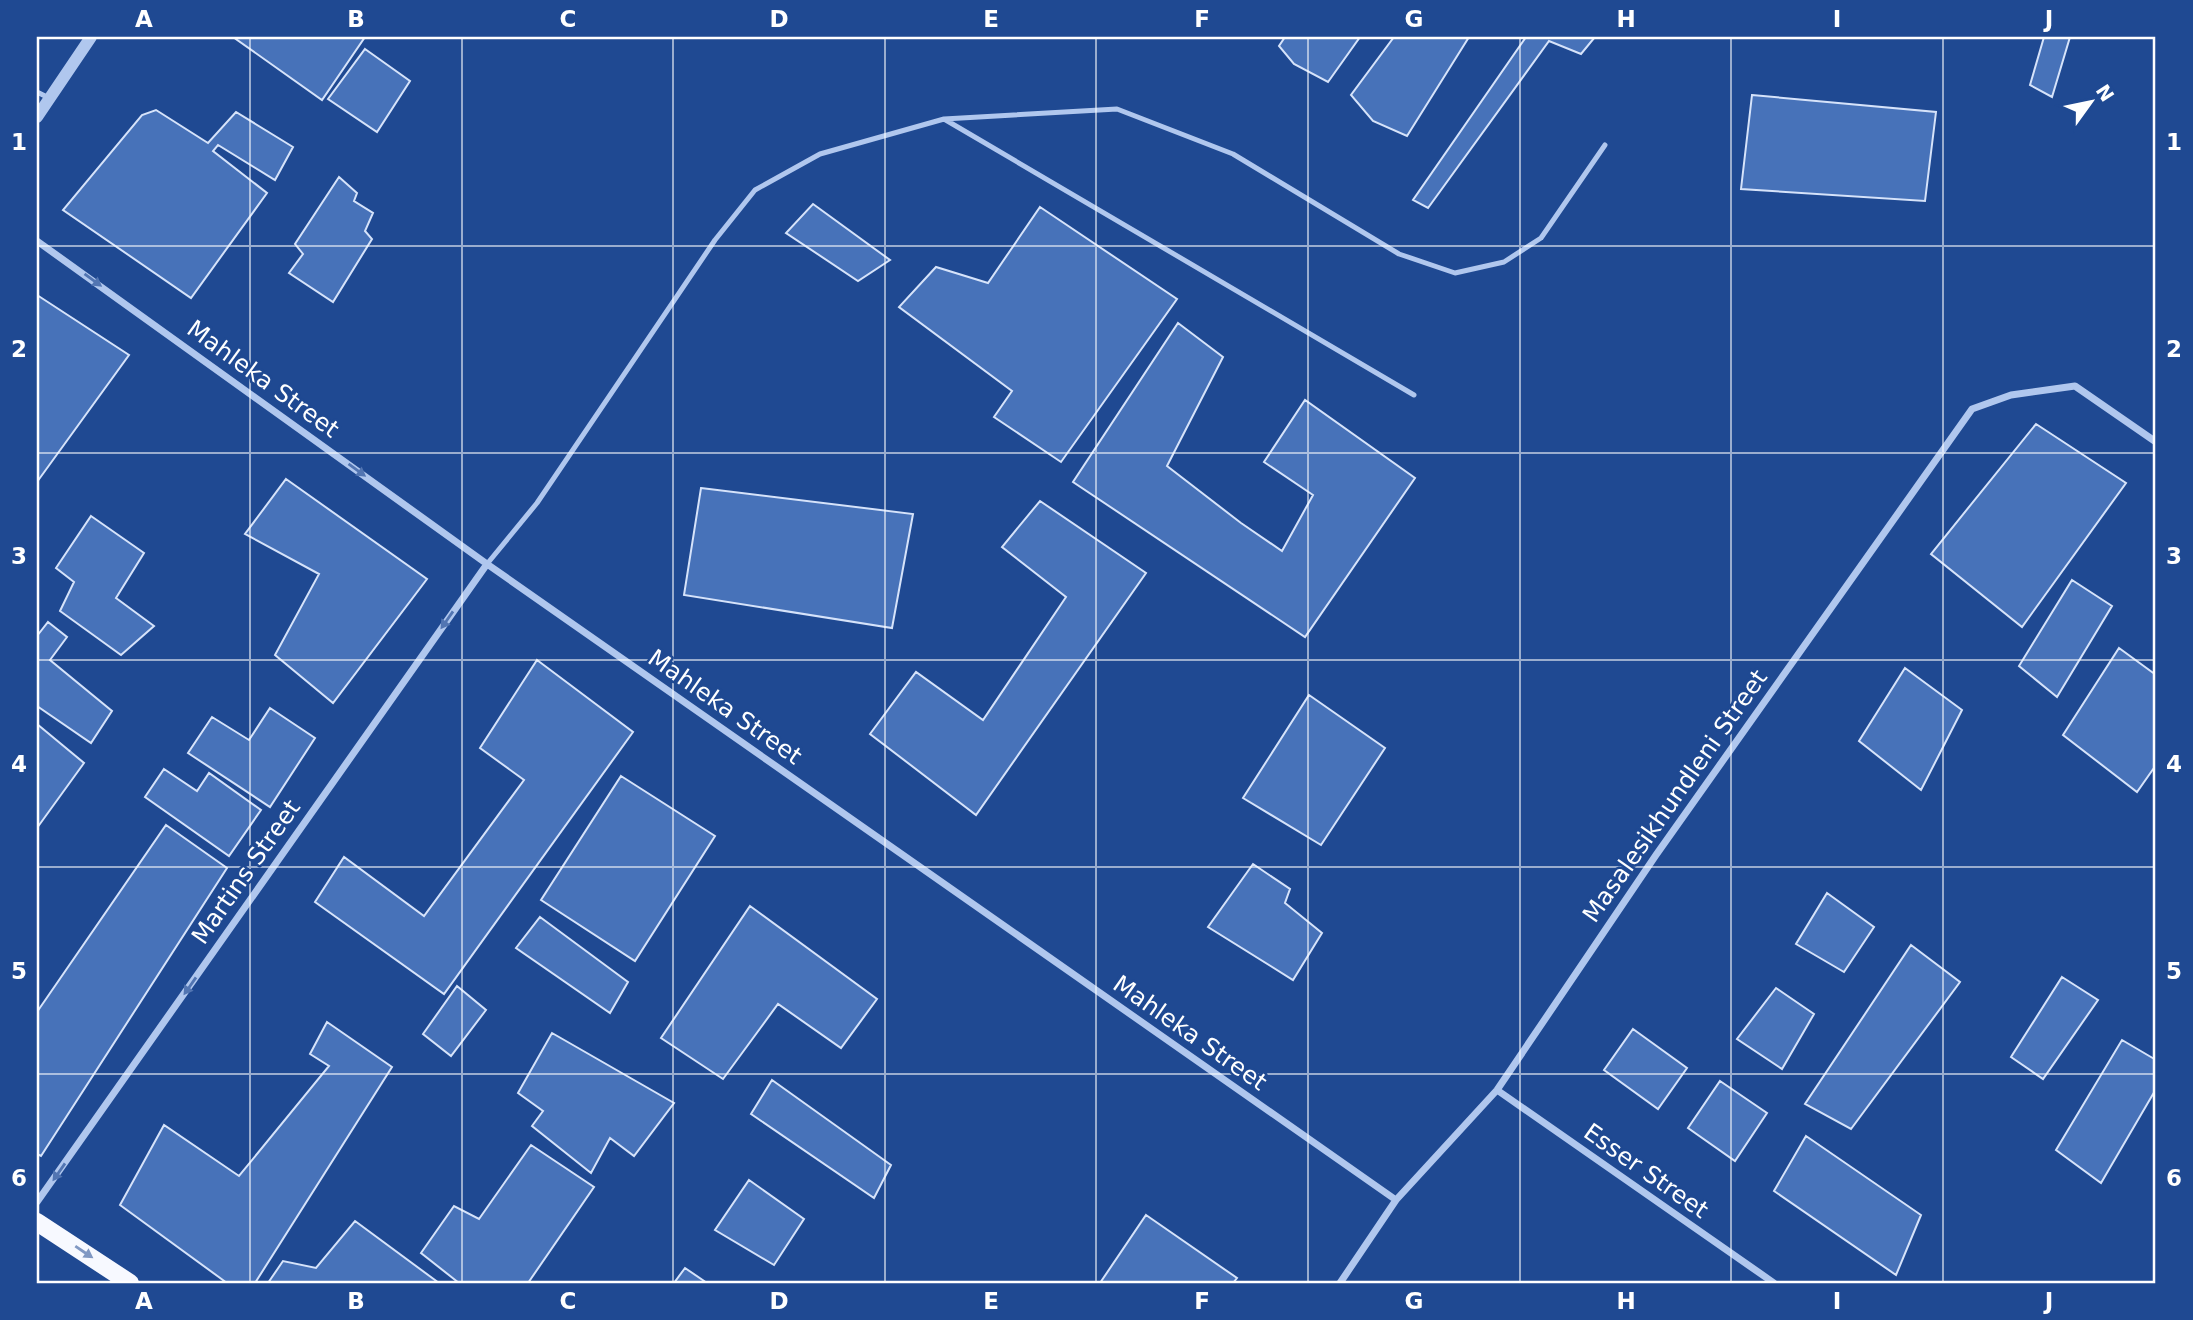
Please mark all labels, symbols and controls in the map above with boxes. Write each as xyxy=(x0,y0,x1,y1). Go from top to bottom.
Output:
text: A xyxy=(135,6,153,32)
text: B xyxy=(347,6,365,32)
text: C xyxy=(560,6,576,32)
text: D xyxy=(769,6,789,32)
text: E xyxy=(983,6,999,32)
text: F xyxy=(1194,6,1210,32)
text: G xyxy=(1405,6,1423,32)
text: H xyxy=(1616,6,1636,32)
text: I xyxy=(1833,6,1841,32)
text: J xyxy=(2043,6,2053,32)
north arrow xyxy=(2056,66,2126,136)
text: N xyxy=(2092,80,2119,105)
text: 1 xyxy=(11,129,27,155)
text: 1 xyxy=(2166,129,2182,155)
one-way arrow xyxy=(84,273,102,287)
street label: Mahleka Street xyxy=(182,315,344,443)
text: 2 xyxy=(11,336,27,362)
text: 2 xyxy=(2166,336,2182,362)
one-way arrow xyxy=(348,463,366,477)
text: 3 xyxy=(11,543,27,569)
text: 3 xyxy=(2166,543,2182,569)
one-way arrow xyxy=(441,611,455,629)
street label: Mahleka Street xyxy=(643,644,807,770)
street label: Masalesikhundleni Street xyxy=(1577,664,1773,928)
text: 4 xyxy=(11,751,27,777)
text: 4 xyxy=(2166,751,2182,777)
street label: Martins Street xyxy=(186,794,306,950)
text: 5 xyxy=(11,958,27,984)
text: 5 xyxy=(2166,958,2182,984)
street label: Mahleka Street xyxy=(1108,970,1272,1096)
one-way arrow xyxy=(183,977,197,995)
street label: Esser Street xyxy=(1578,1118,1714,1224)
one-way arrow xyxy=(52,1163,66,1181)
text: 6 xyxy=(11,1165,27,1191)
text: 6 xyxy=(2166,1165,2182,1191)
one-way arrow xyxy=(75,1245,93,1259)
text: A xyxy=(135,1288,153,1314)
text: B xyxy=(347,1288,365,1314)
text: C xyxy=(560,1288,576,1314)
text: D xyxy=(769,1288,789,1314)
text: E xyxy=(983,1288,999,1314)
text: F xyxy=(1194,1288,1210,1314)
text: G xyxy=(1405,1288,1423,1314)
text: H xyxy=(1616,1288,1636,1314)
text: I xyxy=(1833,1288,1841,1314)
text: J xyxy=(2043,1288,2053,1314)

